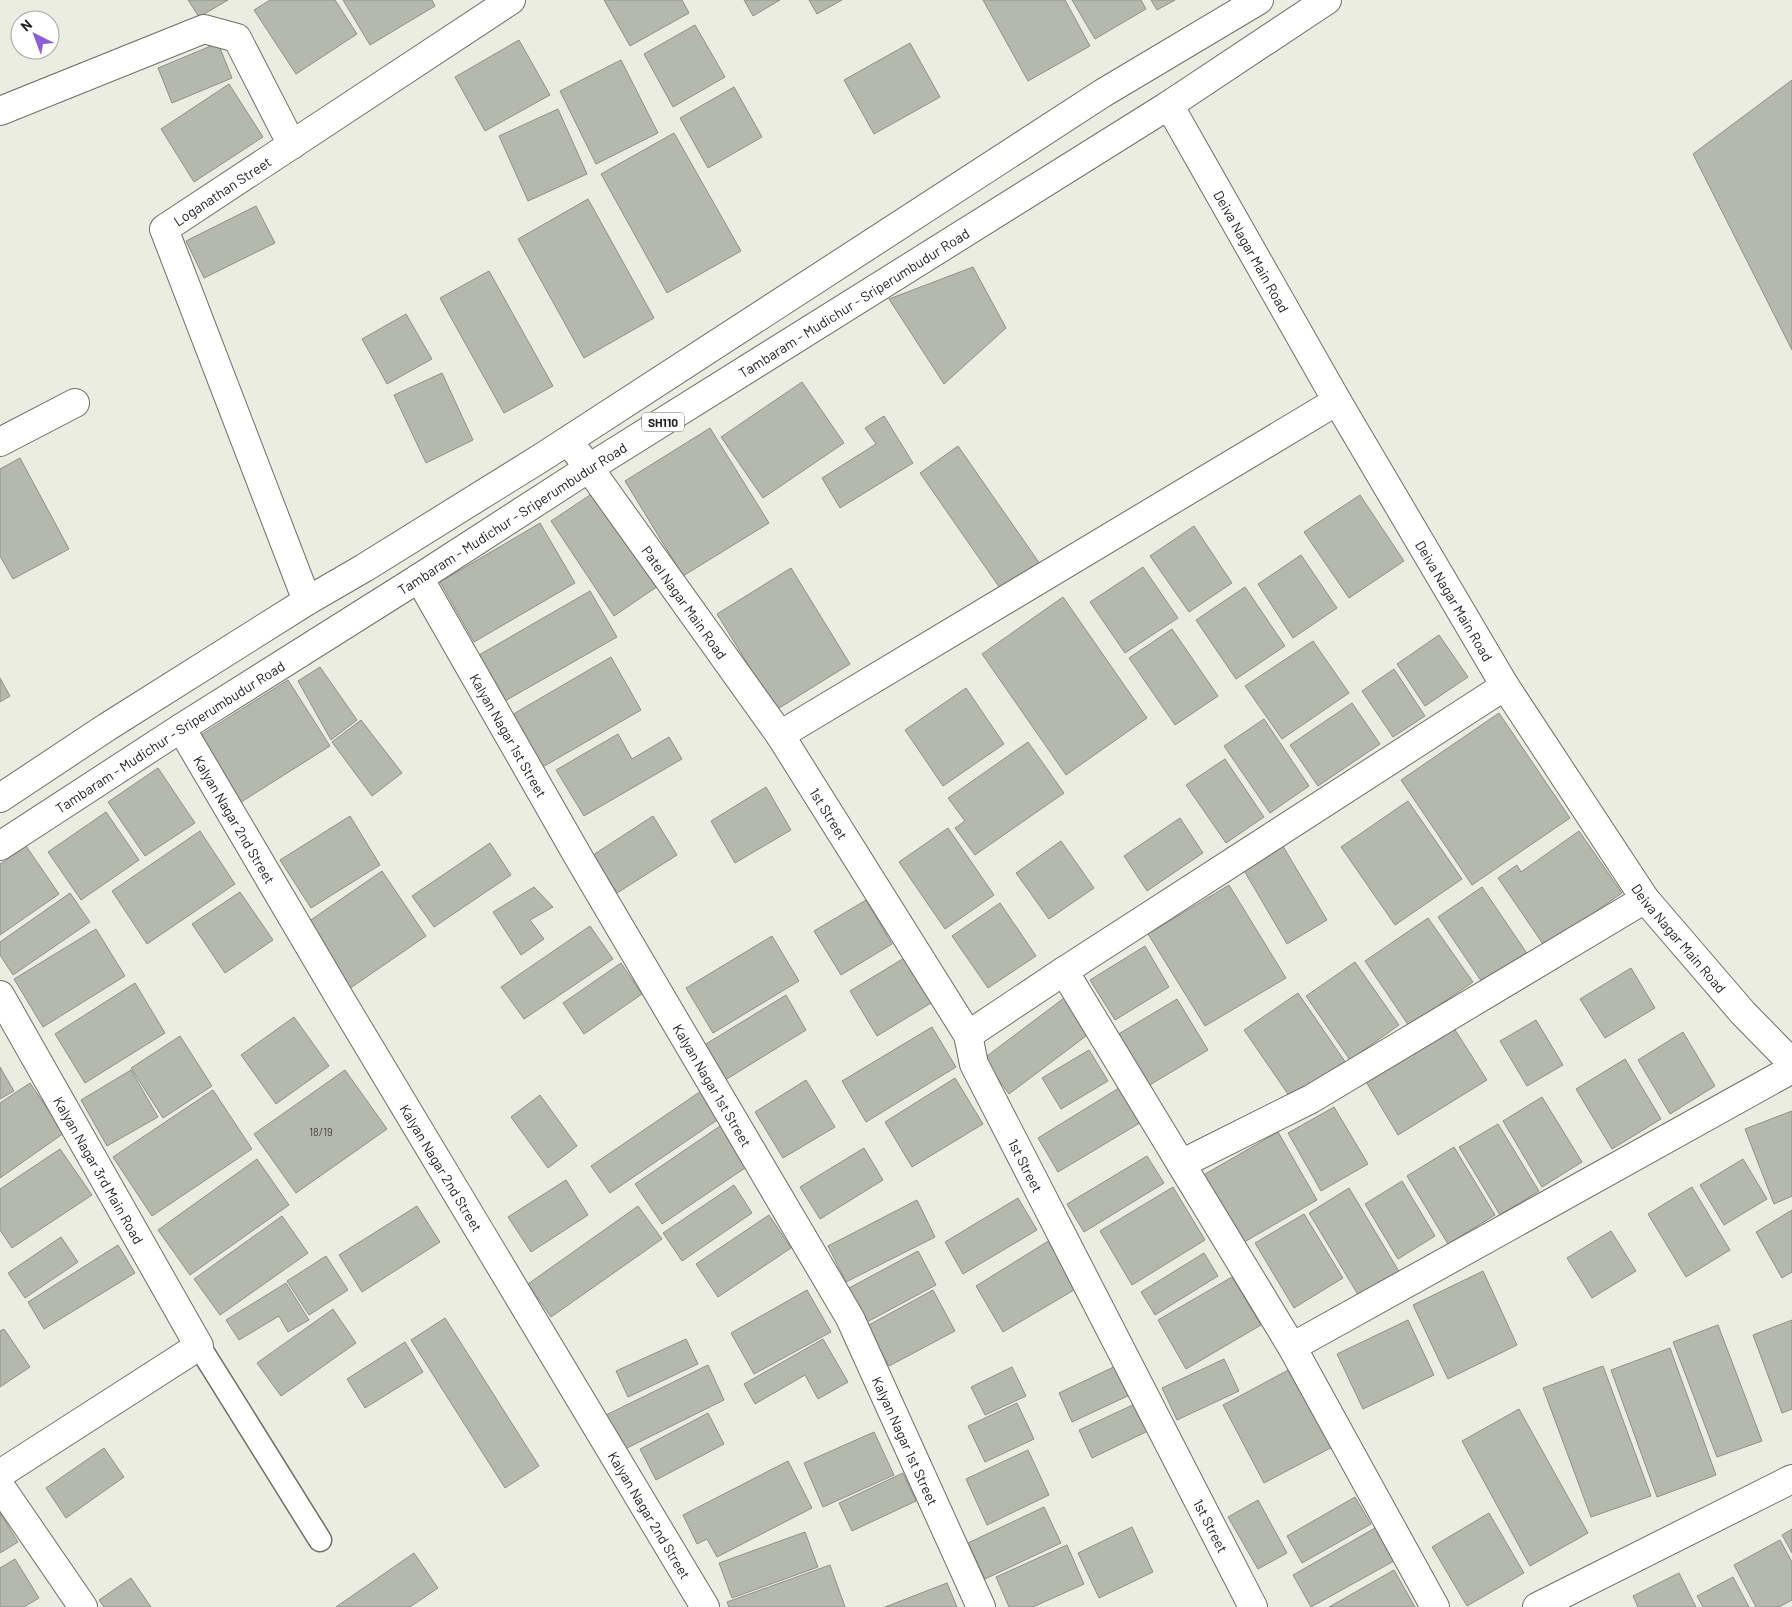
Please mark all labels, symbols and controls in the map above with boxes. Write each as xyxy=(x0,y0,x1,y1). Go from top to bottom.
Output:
north arrow xyxy=(10,10,60,60)
text: N xyxy=(17,16,35,34)
street label: Loganathan Street xyxy=(170,152,274,229)
street label: Deiva Nagar Main Road xyxy=(1211,187,1293,315)
street label: Tambaram - Mudichur - Sriperumbudur Road xyxy=(735,224,972,381)
road number: SH110 xyxy=(642,412,684,432)
street label: Tambaram - Mudichur - Sriperumbudur Road xyxy=(394,438,630,598)
street label: Deiva Nagar Main Road xyxy=(1412,537,1497,664)
street label: Patel Nagar Main Road xyxy=(639,542,731,662)
street label: Tambaram - Mudichur - Sriperumbudur Road xyxy=(52,657,287,816)
street label: Kalyan Nagar 1st Street xyxy=(467,670,551,800)
street label: Kalyan Nagar 2nd Street xyxy=(190,752,279,886)
street label: 1st Street xyxy=(807,784,852,842)
street label: Deiva Nagar Main Road xyxy=(1629,880,1730,996)
street label: Kalyan Nagar 1st Street xyxy=(670,1020,756,1150)
street label: Kalyan Nagar 3rd Main Road xyxy=(51,1093,148,1247)
street label: Kalyan Nagar 2nd Street xyxy=(397,1101,486,1234)
house number: 18/19 xyxy=(309,1125,333,1138)
street label: 1st Street xyxy=(1005,1136,1047,1195)
street label: Kalyan Nagar 1st Street xyxy=(869,1373,942,1508)
street label: Kalyan Nagar 2nd Street xyxy=(605,1448,695,1582)
street label: 1st Street xyxy=(1190,1496,1232,1555)

